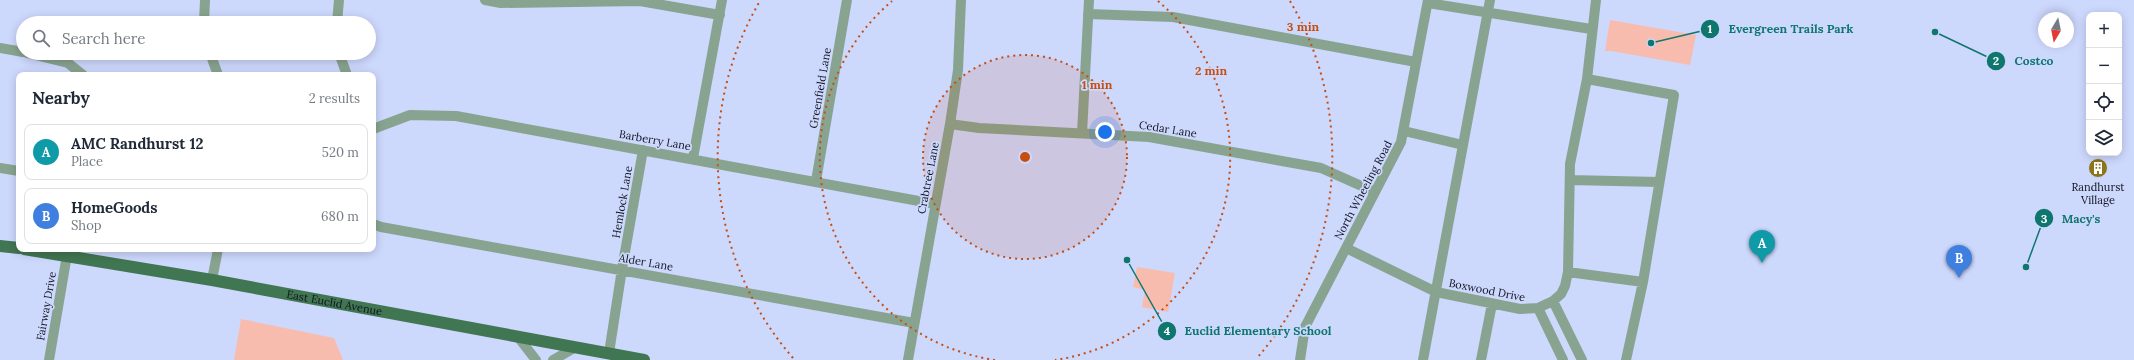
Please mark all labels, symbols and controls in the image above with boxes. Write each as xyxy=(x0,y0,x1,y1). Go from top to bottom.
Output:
north arrow xyxy=(2038,12,2074,48)
map controls xyxy=(2086,12,2122,156)
button: + xyxy=(2086,12,2122,48)
search box xyxy=(16,16,376,60)
callout: Evergreen Trails Park xyxy=(1700,17,1861,41)
text: 3 min xyxy=(1287,19,1320,34)
text: 1 xyxy=(1708,21,1713,36)
text: Evergreen Trails Park xyxy=(1729,21,1853,36)
icon: search xyxy=(30,27,52,49)
text: Search here xyxy=(62,29,145,48)
street label: Greenfield Lane xyxy=(806,46,834,129)
button: − xyxy=(2086,48,2122,84)
callout: Costco xyxy=(1986,49,2061,73)
text: 2 xyxy=(1993,53,1999,68)
text: Costco xyxy=(2015,53,2054,68)
text: 2 min xyxy=(1195,63,1227,78)
text: 1 min xyxy=(1082,77,1113,92)
button: locate xyxy=(2086,84,2122,120)
text: Nearby xyxy=(32,87,90,109)
text: 2 results xyxy=(309,90,360,107)
street label: Cedar Lane xyxy=(1138,118,1198,140)
button: layers xyxy=(2086,120,2122,156)
your location xyxy=(1095,122,1115,142)
street label: Barberry Lane xyxy=(618,127,692,153)
text: AMC Randhurst 12 xyxy=(71,134,204,153)
street label: North Wheeling Road xyxy=(1331,138,1395,242)
street label: Crabtree Lane xyxy=(914,141,942,215)
text: A xyxy=(42,144,50,161)
text: 520 m xyxy=(322,144,359,161)
centre of rings xyxy=(1018,150,1032,164)
text: Place xyxy=(71,153,103,170)
building icon: Randhurst Village xyxy=(2087,157,2109,179)
street label: Hemlock Lane xyxy=(609,165,635,239)
place label: Randhurst Village xyxy=(2071,180,2125,207)
text: HomeGoods xyxy=(71,198,158,217)
callout: Macy's xyxy=(2034,206,2109,230)
text: B xyxy=(42,208,50,225)
text: 680 m xyxy=(321,208,359,225)
text: 3 xyxy=(2041,211,2048,226)
text: Macy's xyxy=(2062,211,2100,226)
text: Shop xyxy=(71,217,102,234)
pin: A xyxy=(1749,230,1775,263)
pin: B xyxy=(1946,245,1972,278)
street label: Alder Lane xyxy=(617,250,674,274)
street label: Fairway Drive xyxy=(33,270,59,342)
street label: Boxwood Drive xyxy=(1448,276,1526,304)
street label: East Euclid Avenue xyxy=(285,287,383,318)
callout: Euclid Elementary School xyxy=(1157,319,1340,343)
text: 4 xyxy=(1164,323,1171,338)
text: Euclid Elementary School xyxy=(1185,323,1332,338)

